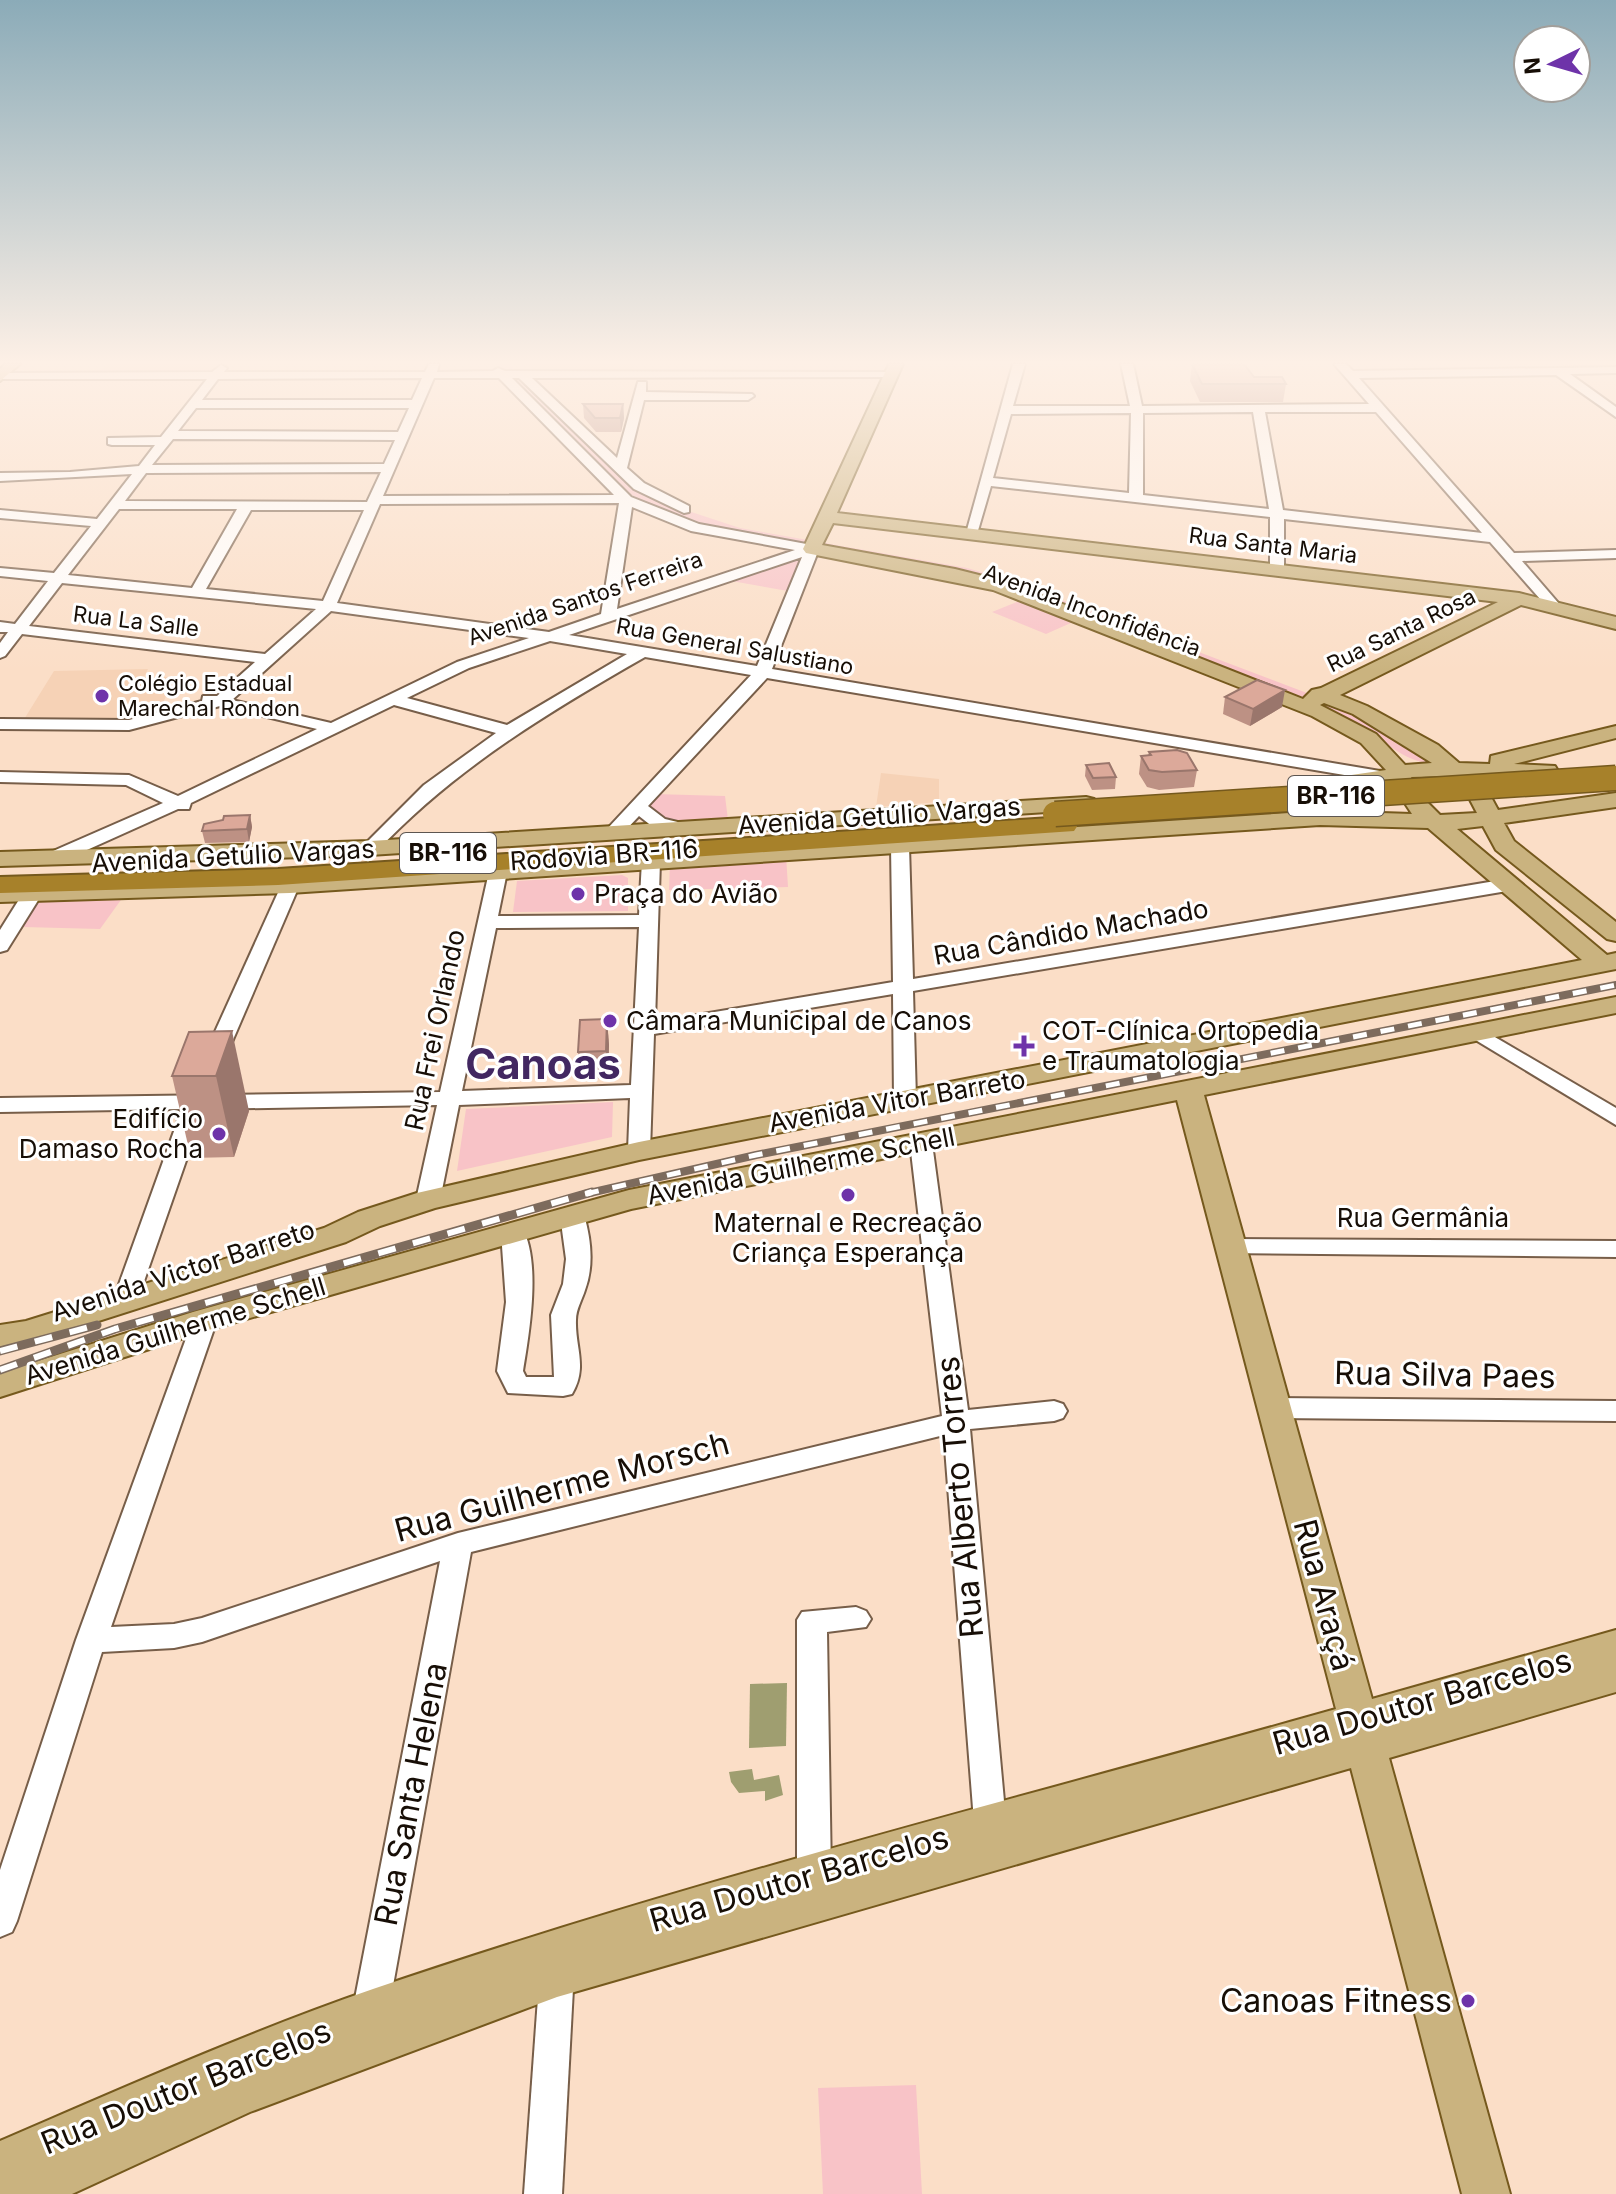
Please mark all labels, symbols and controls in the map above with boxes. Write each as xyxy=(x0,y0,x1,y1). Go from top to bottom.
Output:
north arrow xyxy=(1512,24,1592,104)
text: N xyxy=(1518,56,1546,75)
street label: Rua Santa Maria xyxy=(1187,522,1359,568)
street label: Avenida Santos Ferreira xyxy=(464,546,706,650)
street label: Avenida Inconfidência xyxy=(980,559,1204,661)
street label: Rua Santa Rosa xyxy=(1322,583,1480,677)
street label: Rua La Salle xyxy=(72,600,200,642)
street label: Rua General Salustiano xyxy=(614,612,856,680)
place label: Colégio Estadual Marechal Rondon xyxy=(118,670,300,721)
marker: Colégio Estadual Marechal Rondon xyxy=(93,687,111,705)
road number: BR-116 xyxy=(1288,776,1384,816)
street label: Avenida Getúlio Vargas xyxy=(736,790,1022,841)
street label: Rodovia BR-116 xyxy=(509,832,699,877)
street label: Avenida Getúlio Vargas xyxy=(91,833,375,878)
road number: BR-116 xyxy=(400,833,496,873)
place label: Praça do Avião xyxy=(594,878,778,909)
marker: Praça do Avião xyxy=(569,885,587,903)
street label: Rua Cândido Machado xyxy=(931,892,1211,971)
street label: Rua Frei Orlando xyxy=(398,927,471,1133)
place label: Câmara Municipal de Canos xyxy=(626,1005,971,1036)
marker: Câmara Municipal de Canos xyxy=(601,1012,619,1030)
place label: COT-Clínica Ortopedia e Traumatologia xyxy=(1042,1015,1319,1076)
marker: COT-Clínica Ortopedia e Traumatologia xyxy=(1013,1035,1035,1057)
district label: Canoas xyxy=(465,1038,621,1089)
street label: Avenida Vitor Barreto xyxy=(766,1063,1028,1138)
place label: Edifício Damaso Rocha xyxy=(19,1103,203,1164)
street label: Avenida Guilherme Schell xyxy=(644,1120,957,1211)
marker: Edifício Damaso Rocha xyxy=(210,1125,228,1143)
marker: Maternal e Recreação Criança Esperança xyxy=(839,1186,857,1204)
street label: Rua Germânia xyxy=(1337,1202,1509,1233)
place label: Maternal e Recreação Criança Esperança xyxy=(714,1207,982,1268)
street label: Avenida Victor Barreto xyxy=(47,1213,318,1328)
street label: Avenida Guilherme Schell xyxy=(21,1270,329,1391)
street label: Rua Silva Paes xyxy=(1334,1353,1556,1396)
street label: Rua Alberto Torres xyxy=(928,1355,991,1639)
street label: Rua Guilherme Morsch xyxy=(390,1423,733,1550)
street label: Rua Araçá xyxy=(1286,1515,1363,1675)
street label: Rua Doutor Barcelos xyxy=(1268,1640,1576,1763)
street label: Rua Santa Helena xyxy=(366,1659,455,1929)
street label: Rua Doutor Barcelos xyxy=(645,1817,953,1940)
place label: Canoas Fitness xyxy=(1220,1981,1452,2020)
marker: Canoas Fitness xyxy=(1459,1992,1477,2010)
street label: Rua Doutor Barcelos xyxy=(35,2011,336,2163)

